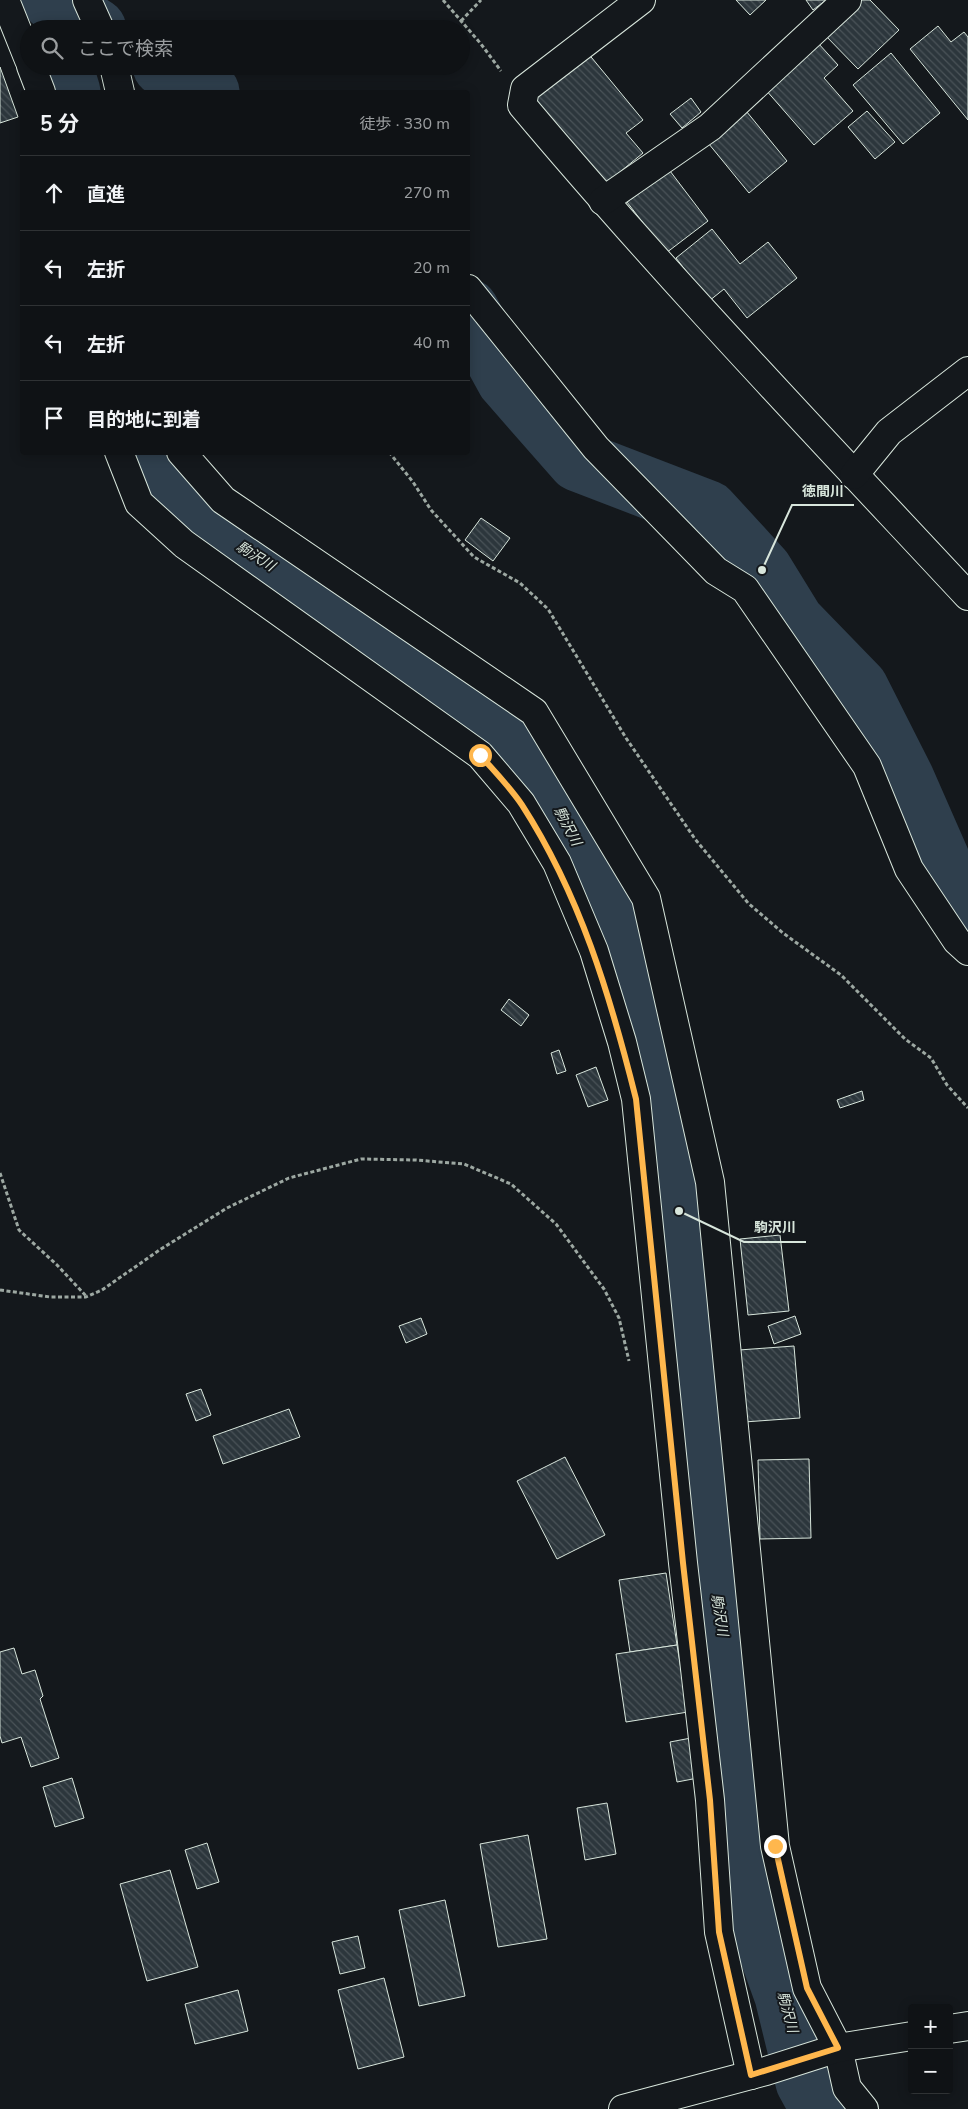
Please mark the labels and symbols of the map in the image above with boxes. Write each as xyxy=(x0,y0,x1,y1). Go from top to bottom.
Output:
callout: 徳間川 xyxy=(792,476,854,505)
text: 徳間川 xyxy=(802,482,844,501)
water label: 駒沢川 xyxy=(233,537,280,577)
route start xyxy=(469,744,492,767)
water label: 駒沢川 xyxy=(549,803,587,851)
callout: 駒沢川 xyxy=(744,1213,806,1242)
text: 駒沢川 xyxy=(754,1218,796,1237)
water label: 駒沢川 xyxy=(707,1593,732,1639)
route end xyxy=(764,1835,787,1858)
water label: 駒沢川 xyxy=(773,1989,803,2037)

